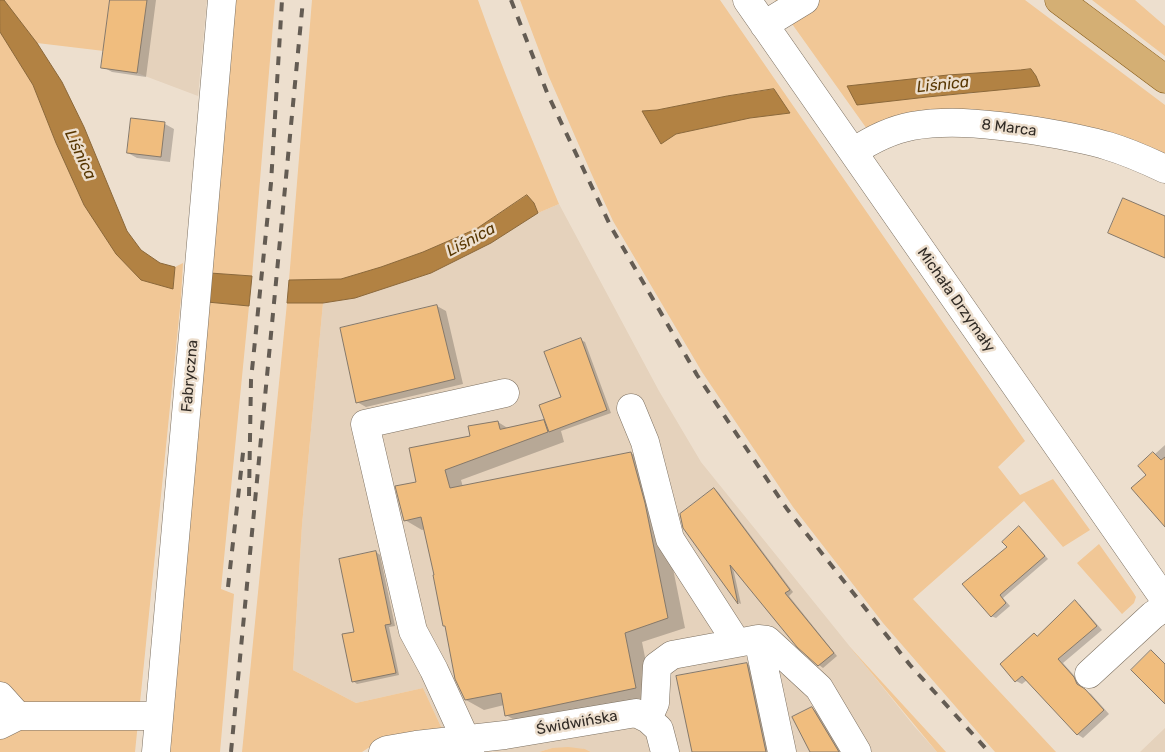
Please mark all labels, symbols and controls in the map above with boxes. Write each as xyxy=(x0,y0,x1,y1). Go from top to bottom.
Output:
water label: Liśnica xyxy=(916,73,970,97)
street label: 8 Marca xyxy=(980,116,1038,140)
water label: Liśnica xyxy=(60,127,100,183)
water label: Liśnica xyxy=(443,219,499,261)
street label: Michała Drzymały xyxy=(913,244,999,356)
street label: Fabryczna xyxy=(178,339,202,413)
street label: Świdwińska xyxy=(535,707,619,739)

